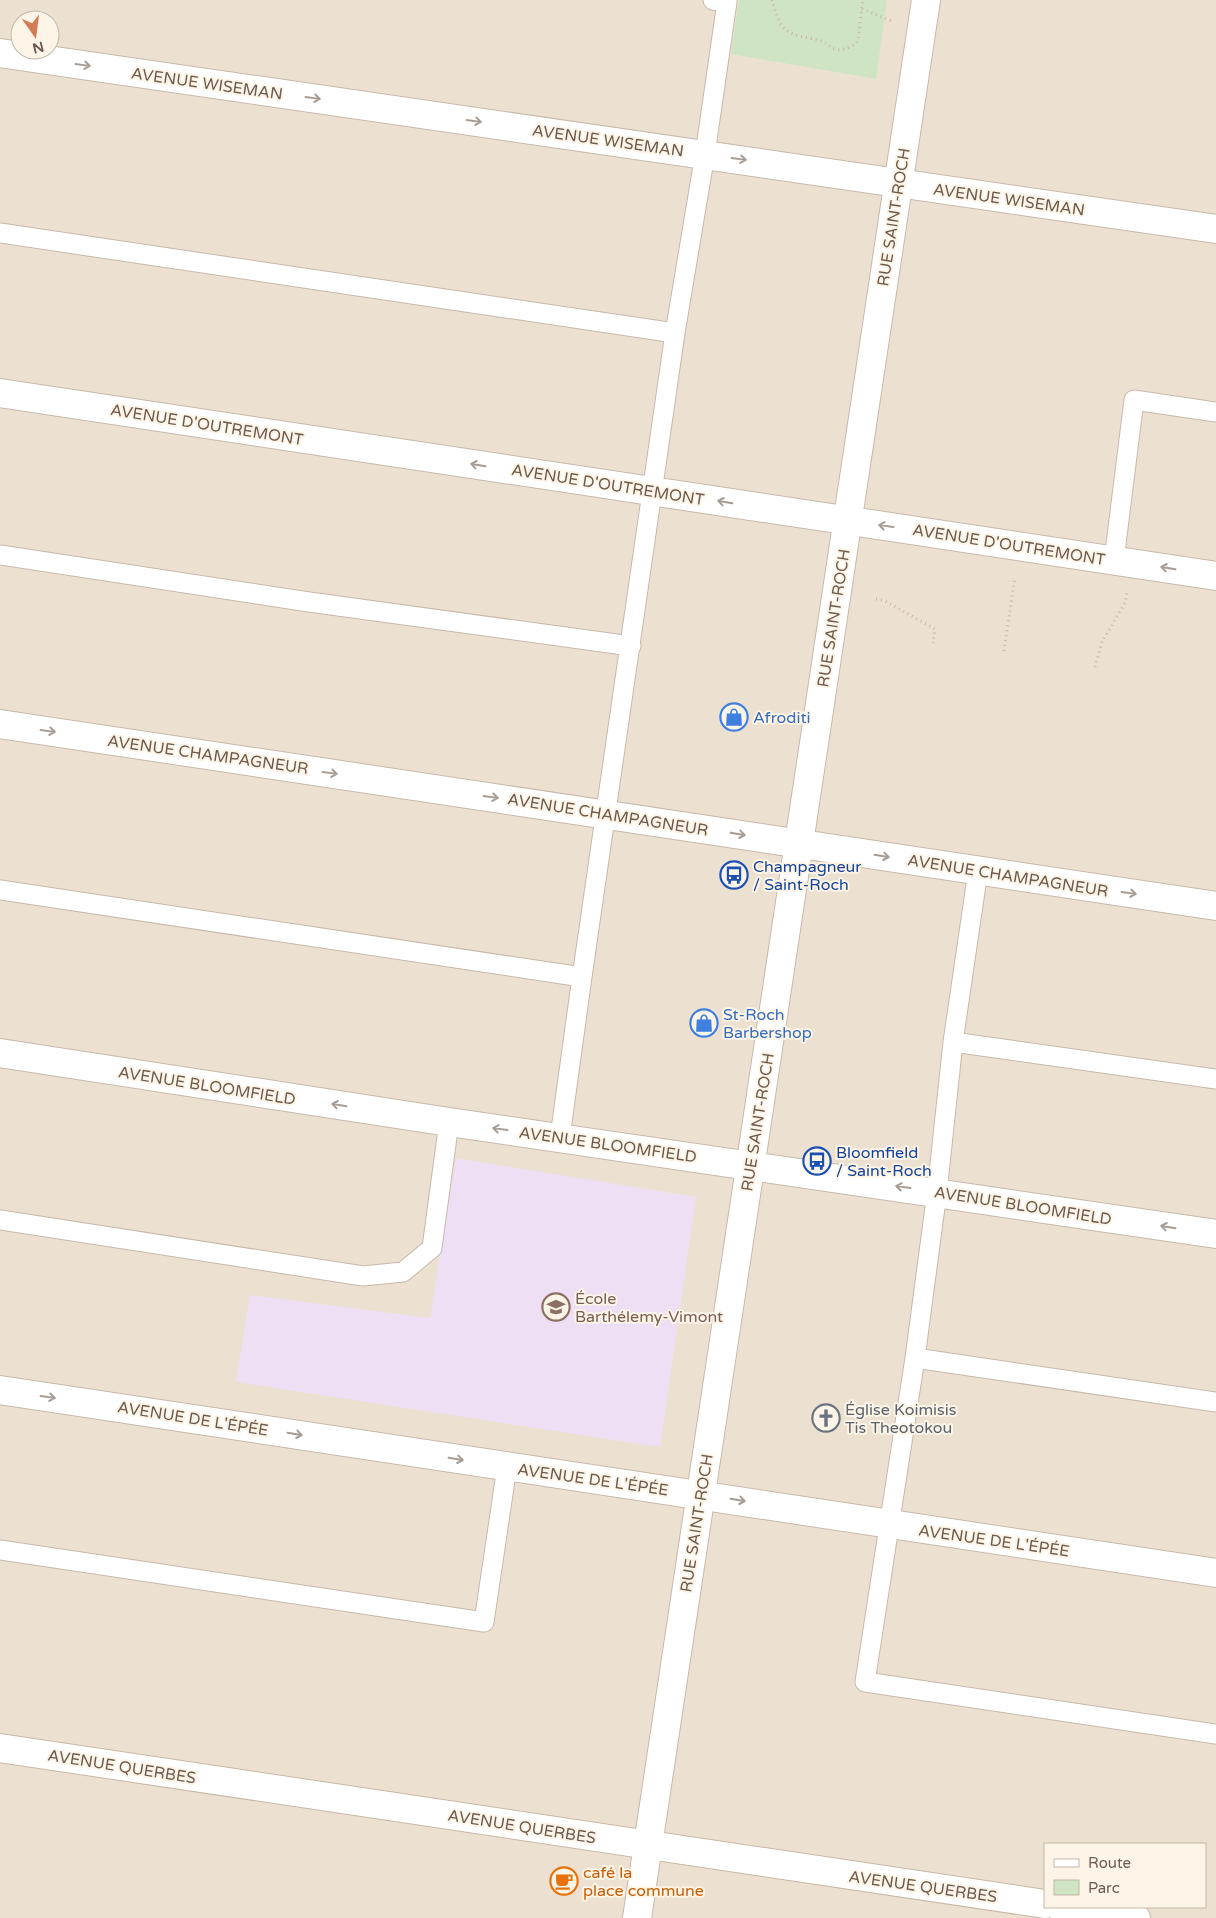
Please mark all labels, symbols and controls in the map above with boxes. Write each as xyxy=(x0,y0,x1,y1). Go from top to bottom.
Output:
north arrow xyxy=(10,10,60,60)
text: N xyxy=(31,38,46,57)
one-way arrow xyxy=(75,60,91,70)
street label: AVENUE WISEMAN xyxy=(130,63,284,105)
one-way arrow xyxy=(305,93,321,103)
one-way arrow xyxy=(466,116,482,126)
street label: AVENUE WISEMAN xyxy=(531,120,685,162)
street label: RUE SAINT-ROCH xyxy=(873,146,915,288)
one-way arrow xyxy=(730,154,746,164)
street label: AVENUE WISEMAN xyxy=(932,179,1086,221)
street label: AVENUE D'OUTREMONT xyxy=(109,400,305,450)
one-way arrow xyxy=(470,459,486,469)
street label: AVENUE D'OUTREMONT xyxy=(510,460,706,510)
one-way arrow xyxy=(718,497,734,507)
street label: AVENUE D'OUTREMONT xyxy=(911,520,1107,570)
one-way arrow xyxy=(878,521,894,531)
street label: RUE SAINT-ROCH xyxy=(813,547,855,689)
one-way arrow xyxy=(1160,563,1176,573)
shop icon: Afroditi xyxy=(719,702,749,732)
place label: Afroditi xyxy=(753,708,811,728)
one-way arrow xyxy=(40,726,56,736)
street label: AVENUE CHAMPAGNEUR xyxy=(106,731,310,779)
one-way arrow xyxy=(322,768,338,778)
street label: AVENUE CHAMPAGNEUR xyxy=(506,789,710,841)
one-way arrow xyxy=(482,792,498,802)
one-way arrow xyxy=(730,829,746,839)
street label: AVENUE CHAMPAGNEUR xyxy=(906,850,1110,902)
one-way arrow xyxy=(873,852,889,862)
place label: Champagneur / Saint-Roch xyxy=(753,857,862,895)
bus stop icon: Champagneur / Saint-Roch xyxy=(719,860,749,890)
one-way arrow xyxy=(1121,889,1137,899)
place label: St-Roch Barbershop xyxy=(723,1005,812,1043)
shop icon: St-Roch Barbershop xyxy=(689,1008,719,1038)
street label: RUE SAINT-ROCH xyxy=(737,1051,779,1193)
street label: AVENUE BLOOMFIELD xyxy=(117,1062,297,1110)
one-way arrow xyxy=(332,1099,348,1109)
street label: AVENUE BLOOMFIELD xyxy=(518,1123,698,1167)
one-way arrow xyxy=(492,1124,508,1134)
place label: Bloomfield / Saint-Roch xyxy=(836,1143,932,1181)
bus stop icon: Bloomfield / Saint-Roch xyxy=(802,1146,832,1176)
one-way arrow xyxy=(896,1182,912,1192)
street label: AVENUE BLOOMFIELD xyxy=(933,1182,1113,1230)
one-way arrow xyxy=(1160,1222,1176,1232)
place label: École Barthélemy-Vimont xyxy=(575,1289,723,1327)
school or university icon: École Barthélemy-Vimont xyxy=(541,1292,571,1322)
one-way arrow xyxy=(40,1392,56,1402)
street label: AVENUE DE L'ÉPÉE xyxy=(116,1397,270,1441)
place label: Église Koimisis Tis Theotokou xyxy=(845,1400,956,1438)
church icon: Église Koimisis Tis Theotokou xyxy=(811,1403,841,1433)
one-way arrow xyxy=(287,1429,303,1439)
street label: RUE SAINT-ROCH xyxy=(676,1452,718,1594)
one-way arrow xyxy=(448,1454,464,1464)
street label: AVENUE DE L'ÉPÉE xyxy=(516,1459,670,1500)
one-way arrow xyxy=(730,1496,746,1506)
street label: AVENUE DE L'ÉPÉE xyxy=(917,1520,1071,1561)
street label: AVENUE QUERBES xyxy=(46,1745,198,1789)
street label: AVENUE QUERBES xyxy=(446,1805,598,1849)
legend xyxy=(1044,1843,1206,1908)
text: Route xyxy=(1088,1854,1131,1872)
place label: café la place commune xyxy=(583,1863,704,1901)
cafe icon: café la place commune xyxy=(549,1866,579,1896)
street label: AVENUE QUERBES xyxy=(847,1867,999,1907)
text: Parc xyxy=(1088,1879,1120,1897)

